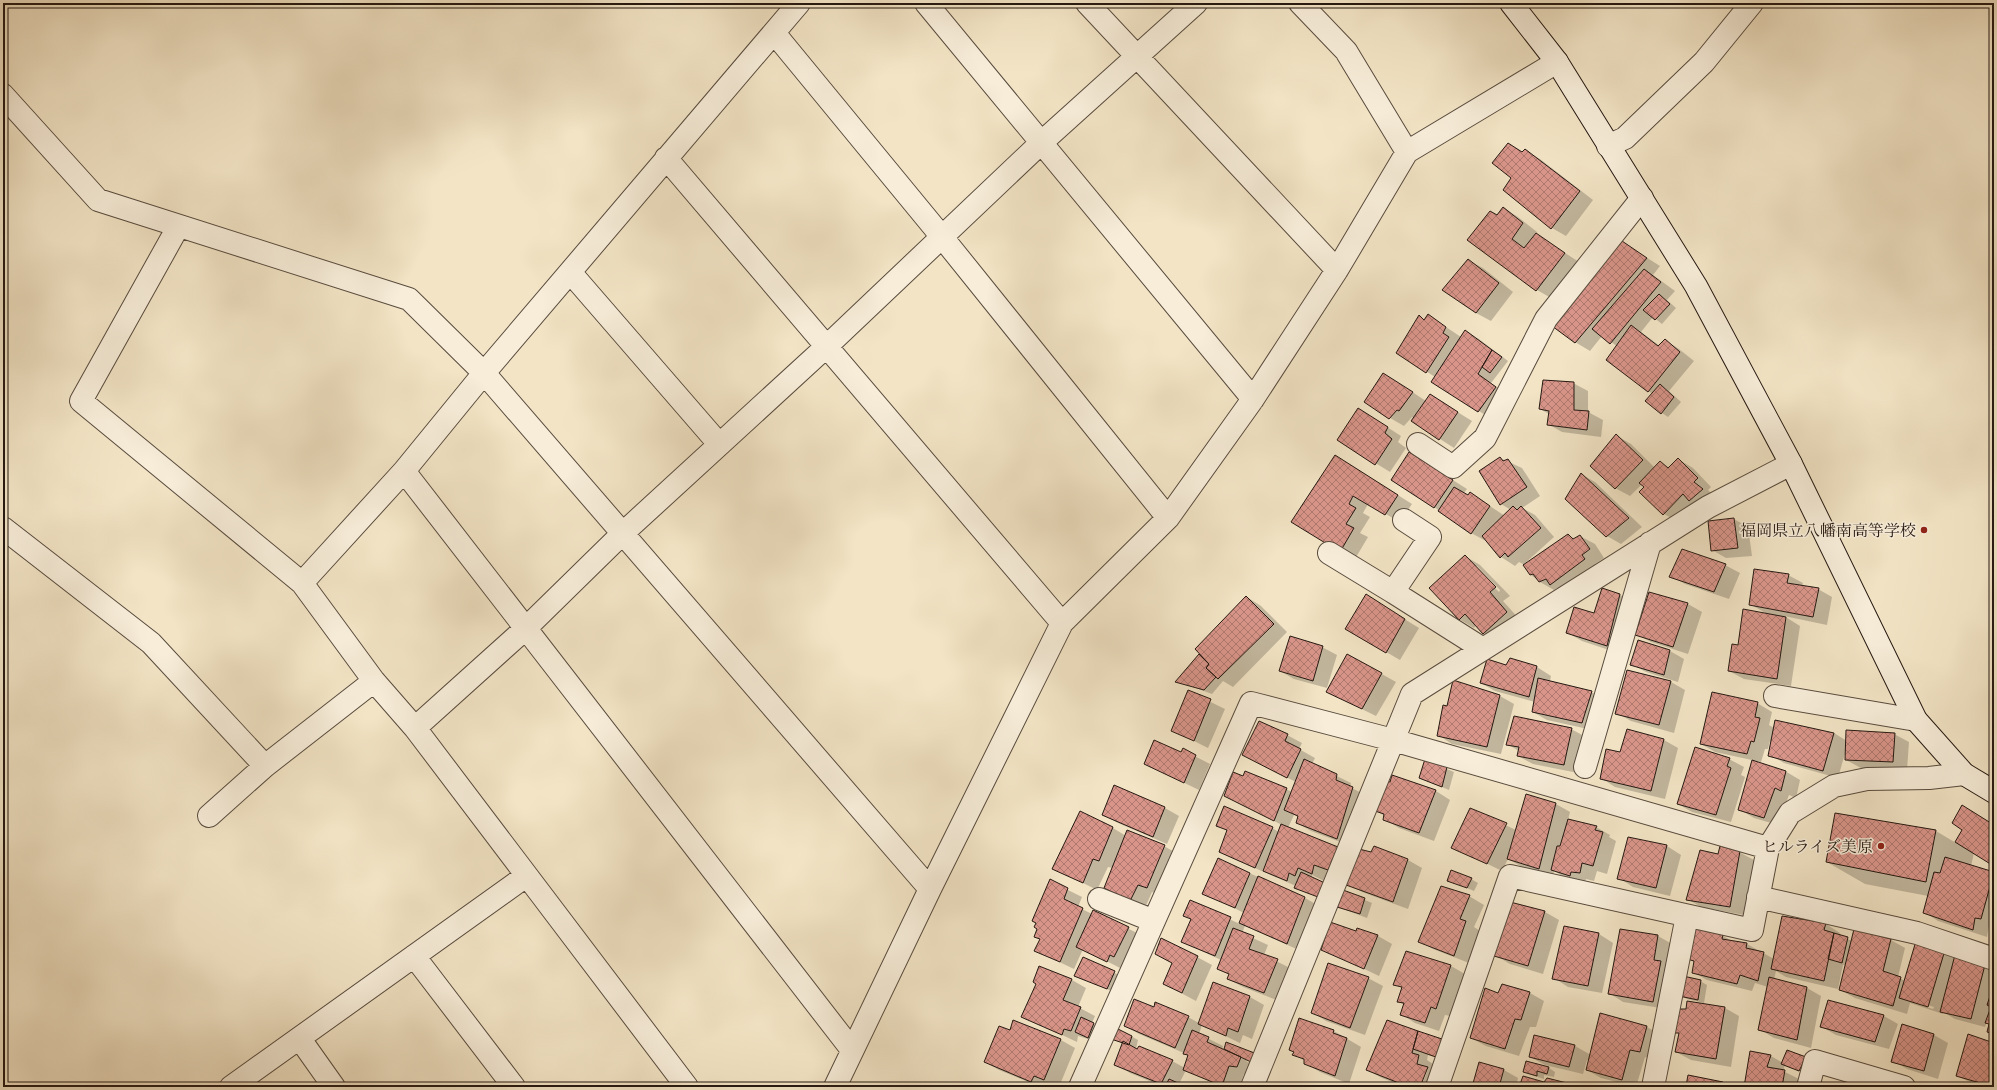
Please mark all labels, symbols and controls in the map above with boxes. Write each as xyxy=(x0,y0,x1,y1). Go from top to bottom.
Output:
place label: 福岡県立八幡南高等学校 xyxy=(1740,522,1916,540)
marker: 福岡県立八幡南高等学校 xyxy=(1919,525,1929,535)
place label: ヒルライズ美原 xyxy=(1762,838,1873,856)
marker: ヒルライズ美原 xyxy=(1876,841,1886,851)

